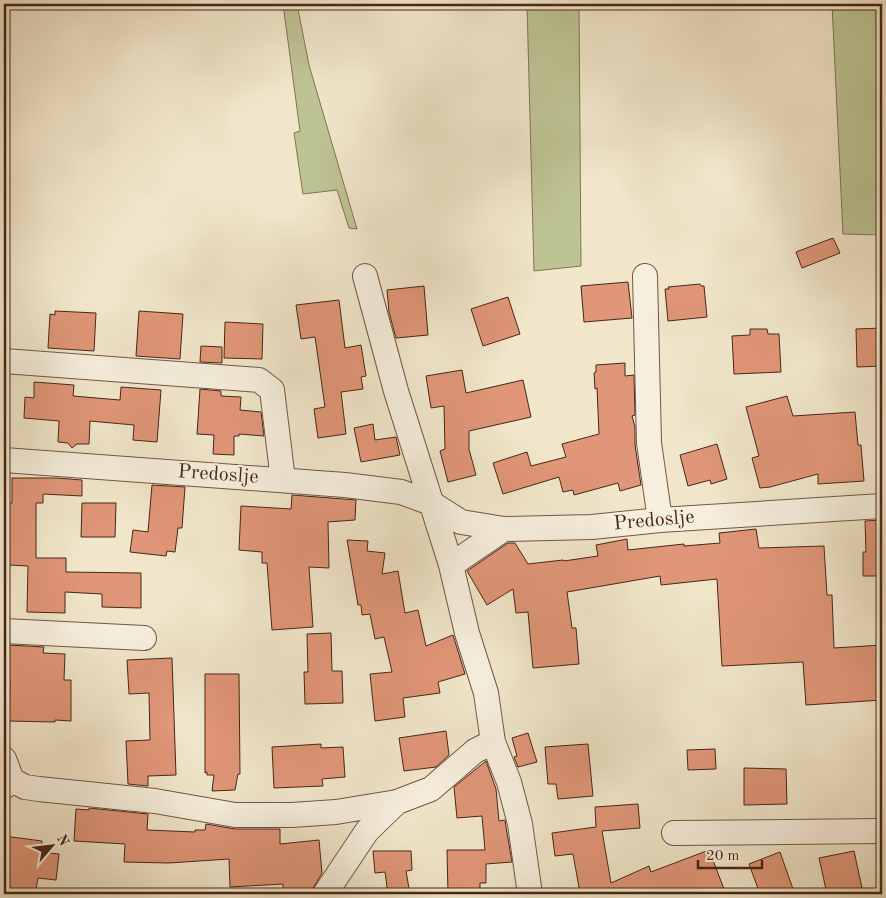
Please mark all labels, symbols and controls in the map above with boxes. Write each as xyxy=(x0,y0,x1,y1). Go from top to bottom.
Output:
street label: Predoslje xyxy=(177,462,259,488)
street label: Predoslje xyxy=(613,508,695,534)
north arrow xyxy=(28,820,78,870)
text: N xyxy=(54,832,71,849)
scale bar xyxy=(698,838,762,870)
text: 20 m xyxy=(706,849,740,864)

